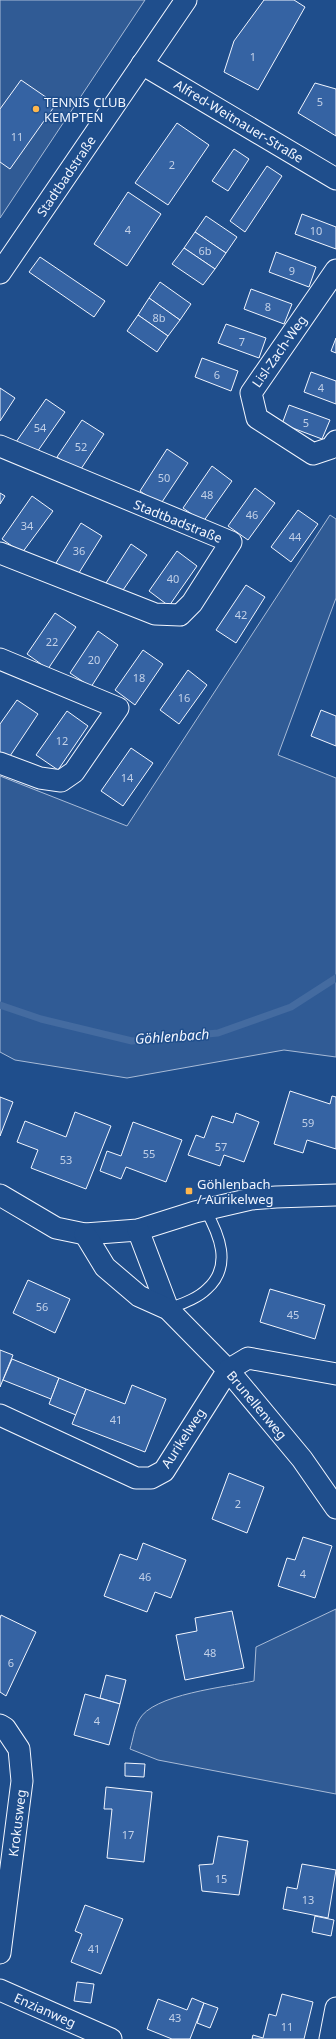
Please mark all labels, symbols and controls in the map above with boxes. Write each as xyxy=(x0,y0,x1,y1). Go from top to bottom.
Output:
house number: 1 xyxy=(250,49,256,64)
street label: Alfred-Weitnauer-Straße xyxy=(171,75,307,167)
place label: TENNIS CLUB KEMPTEN xyxy=(44,93,126,126)
house number: 5 xyxy=(317,94,323,109)
marker: TENNIS CLUB KEMPTEN xyxy=(31,104,41,114)
house number: 11 xyxy=(11,129,23,144)
street label: Stadtbadstraße xyxy=(32,132,100,220)
house number: 2 xyxy=(169,157,175,172)
house number: 4 xyxy=(125,222,132,237)
house number: 10 xyxy=(310,223,322,238)
house number: 6b xyxy=(198,243,212,258)
house number: 9 xyxy=(289,263,295,278)
house number: 8 xyxy=(265,299,271,314)
house number: 8b xyxy=(152,310,166,325)
street label: Lisl-Zach-Weg xyxy=(247,311,311,391)
house number: 7 xyxy=(239,334,245,349)
house number: 6 xyxy=(214,367,220,382)
house number: 4 xyxy=(318,380,325,395)
house number: 5 xyxy=(303,415,309,430)
house number: 54 xyxy=(34,420,47,435)
house number: 52 xyxy=(75,439,87,454)
house number: 50 xyxy=(158,470,170,485)
house number: 48 xyxy=(201,487,213,502)
street label: Stadtbadstraße xyxy=(131,495,225,547)
house number: 46 xyxy=(246,507,258,522)
house number: 34 xyxy=(21,518,34,533)
house number: 44 xyxy=(289,529,302,544)
house number: 36 xyxy=(73,543,85,558)
house number: 40 xyxy=(167,571,179,586)
house number: 42 xyxy=(235,607,247,622)
house number: 22 xyxy=(46,634,58,649)
house number: 20 xyxy=(88,652,100,667)
house number: 18 xyxy=(133,670,145,685)
house number: 16 xyxy=(178,690,190,705)
house number: 12 xyxy=(56,733,68,748)
house number: 14 xyxy=(121,770,134,785)
water label: Göhlenbach xyxy=(134,1024,210,1048)
house number: 59 xyxy=(302,1115,314,1130)
house number: 57 xyxy=(215,1139,227,1154)
house number: 55 xyxy=(143,1146,155,1161)
house number: 53 xyxy=(60,1152,72,1167)
place label: Göhlenbach / Aurikelweg xyxy=(197,1175,273,1208)
marker: Göhlenbach / Aurikelweg xyxy=(184,1186,194,1196)
house number: 56 xyxy=(36,1299,48,1314)
house number: 45 xyxy=(287,1307,299,1322)
street label: Brunellenweg xyxy=(223,1367,291,1443)
street label: Aurikelweg xyxy=(157,1404,209,1472)
house number: 41 xyxy=(110,1412,122,1427)
house number: 2 xyxy=(235,1496,241,1511)
house number: 4 xyxy=(300,1566,307,1581)
house number: 46 xyxy=(139,1569,151,1584)
house number: 48 xyxy=(204,1645,216,1660)
house number: 6 xyxy=(8,1655,14,1670)
house number: 4 xyxy=(94,1713,101,1728)
street label: Krokusweg xyxy=(4,1788,30,1858)
house number: 17 xyxy=(122,1827,134,1842)
house number: 15 xyxy=(215,1871,227,1886)
house number: 13 xyxy=(302,1892,314,1907)
house number: 41 xyxy=(88,1941,100,1956)
street label: Enzianweg xyxy=(11,1988,79,2032)
house number: 43 xyxy=(169,2010,181,2025)
house number: 11 xyxy=(281,2019,293,2034)

